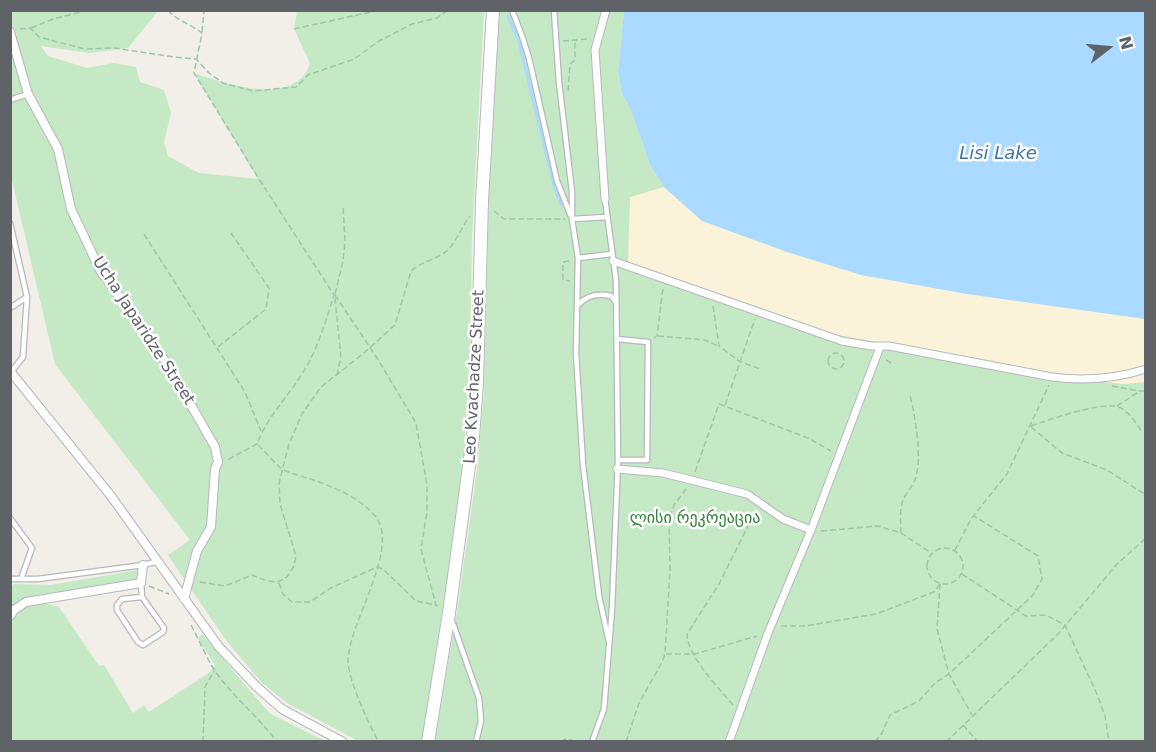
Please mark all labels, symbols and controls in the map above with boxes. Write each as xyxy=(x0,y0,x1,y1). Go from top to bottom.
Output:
north arrow xyxy=(1078,18,1138,78)
text: N xyxy=(1115,34,1137,52)
water label: Lisi Lake xyxy=(959,143,1037,165)
street label: Ucha Japaridze Street xyxy=(88,253,198,409)
street label: Leo Kvachadze Street xyxy=(461,290,489,464)
park label: ლისი რეკრეაცია xyxy=(630,509,760,529)

